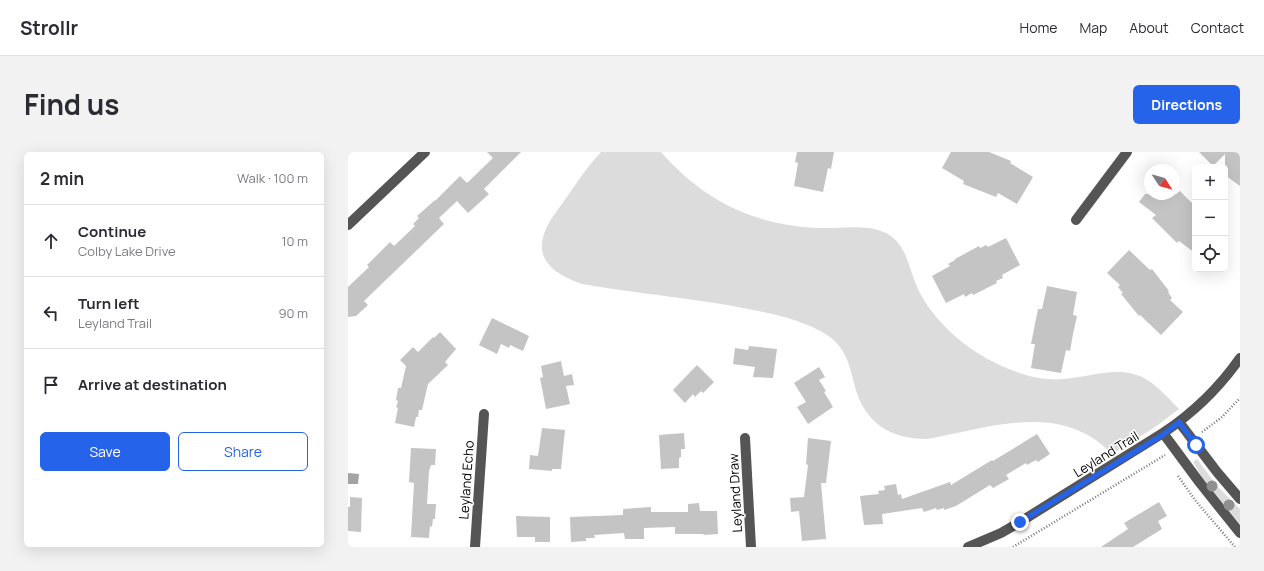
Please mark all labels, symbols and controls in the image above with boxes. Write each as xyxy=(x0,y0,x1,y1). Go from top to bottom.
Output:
text: Strollr xyxy=(20,15,78,41)
text: Home xyxy=(1020,18,1057,37)
text: Map xyxy=(1079,18,1107,37)
text: About xyxy=(1129,18,1169,37)
text: Contact xyxy=(1191,18,1244,37)
text: Find us xyxy=(24,85,119,123)
button: Directions xyxy=(1133,85,1240,124)
north arrow xyxy=(1144,164,1180,200)
map controls xyxy=(1192,164,1228,272)
button: + xyxy=(1192,164,1228,200)
text: 2 min xyxy=(40,167,84,190)
text: Walk · 100 m xyxy=(237,169,308,187)
button: − xyxy=(1192,200,1228,236)
text: Continue xyxy=(78,221,146,242)
icon: ahead xyxy=(40,230,62,252)
text: 10 m xyxy=(281,232,308,250)
button: locate xyxy=(1192,236,1228,272)
text: Colby Lake Drive xyxy=(78,242,176,260)
text: Turn left xyxy=(78,293,140,314)
icon: left xyxy=(40,302,62,324)
text: 90 m xyxy=(278,304,308,322)
text: Leyland Trail xyxy=(78,314,152,332)
icon: arrive xyxy=(40,374,62,396)
text: Arrive at destination xyxy=(78,374,227,395)
street label: Leyland Trail xyxy=(1070,427,1142,481)
button: Save xyxy=(40,432,170,471)
button: Share xyxy=(178,432,308,471)
route start xyxy=(1187,436,1205,454)
street label: Leyland Echo xyxy=(454,440,478,520)
street label: Leyland Draw xyxy=(724,453,746,533)
route end xyxy=(1011,513,1029,531)

